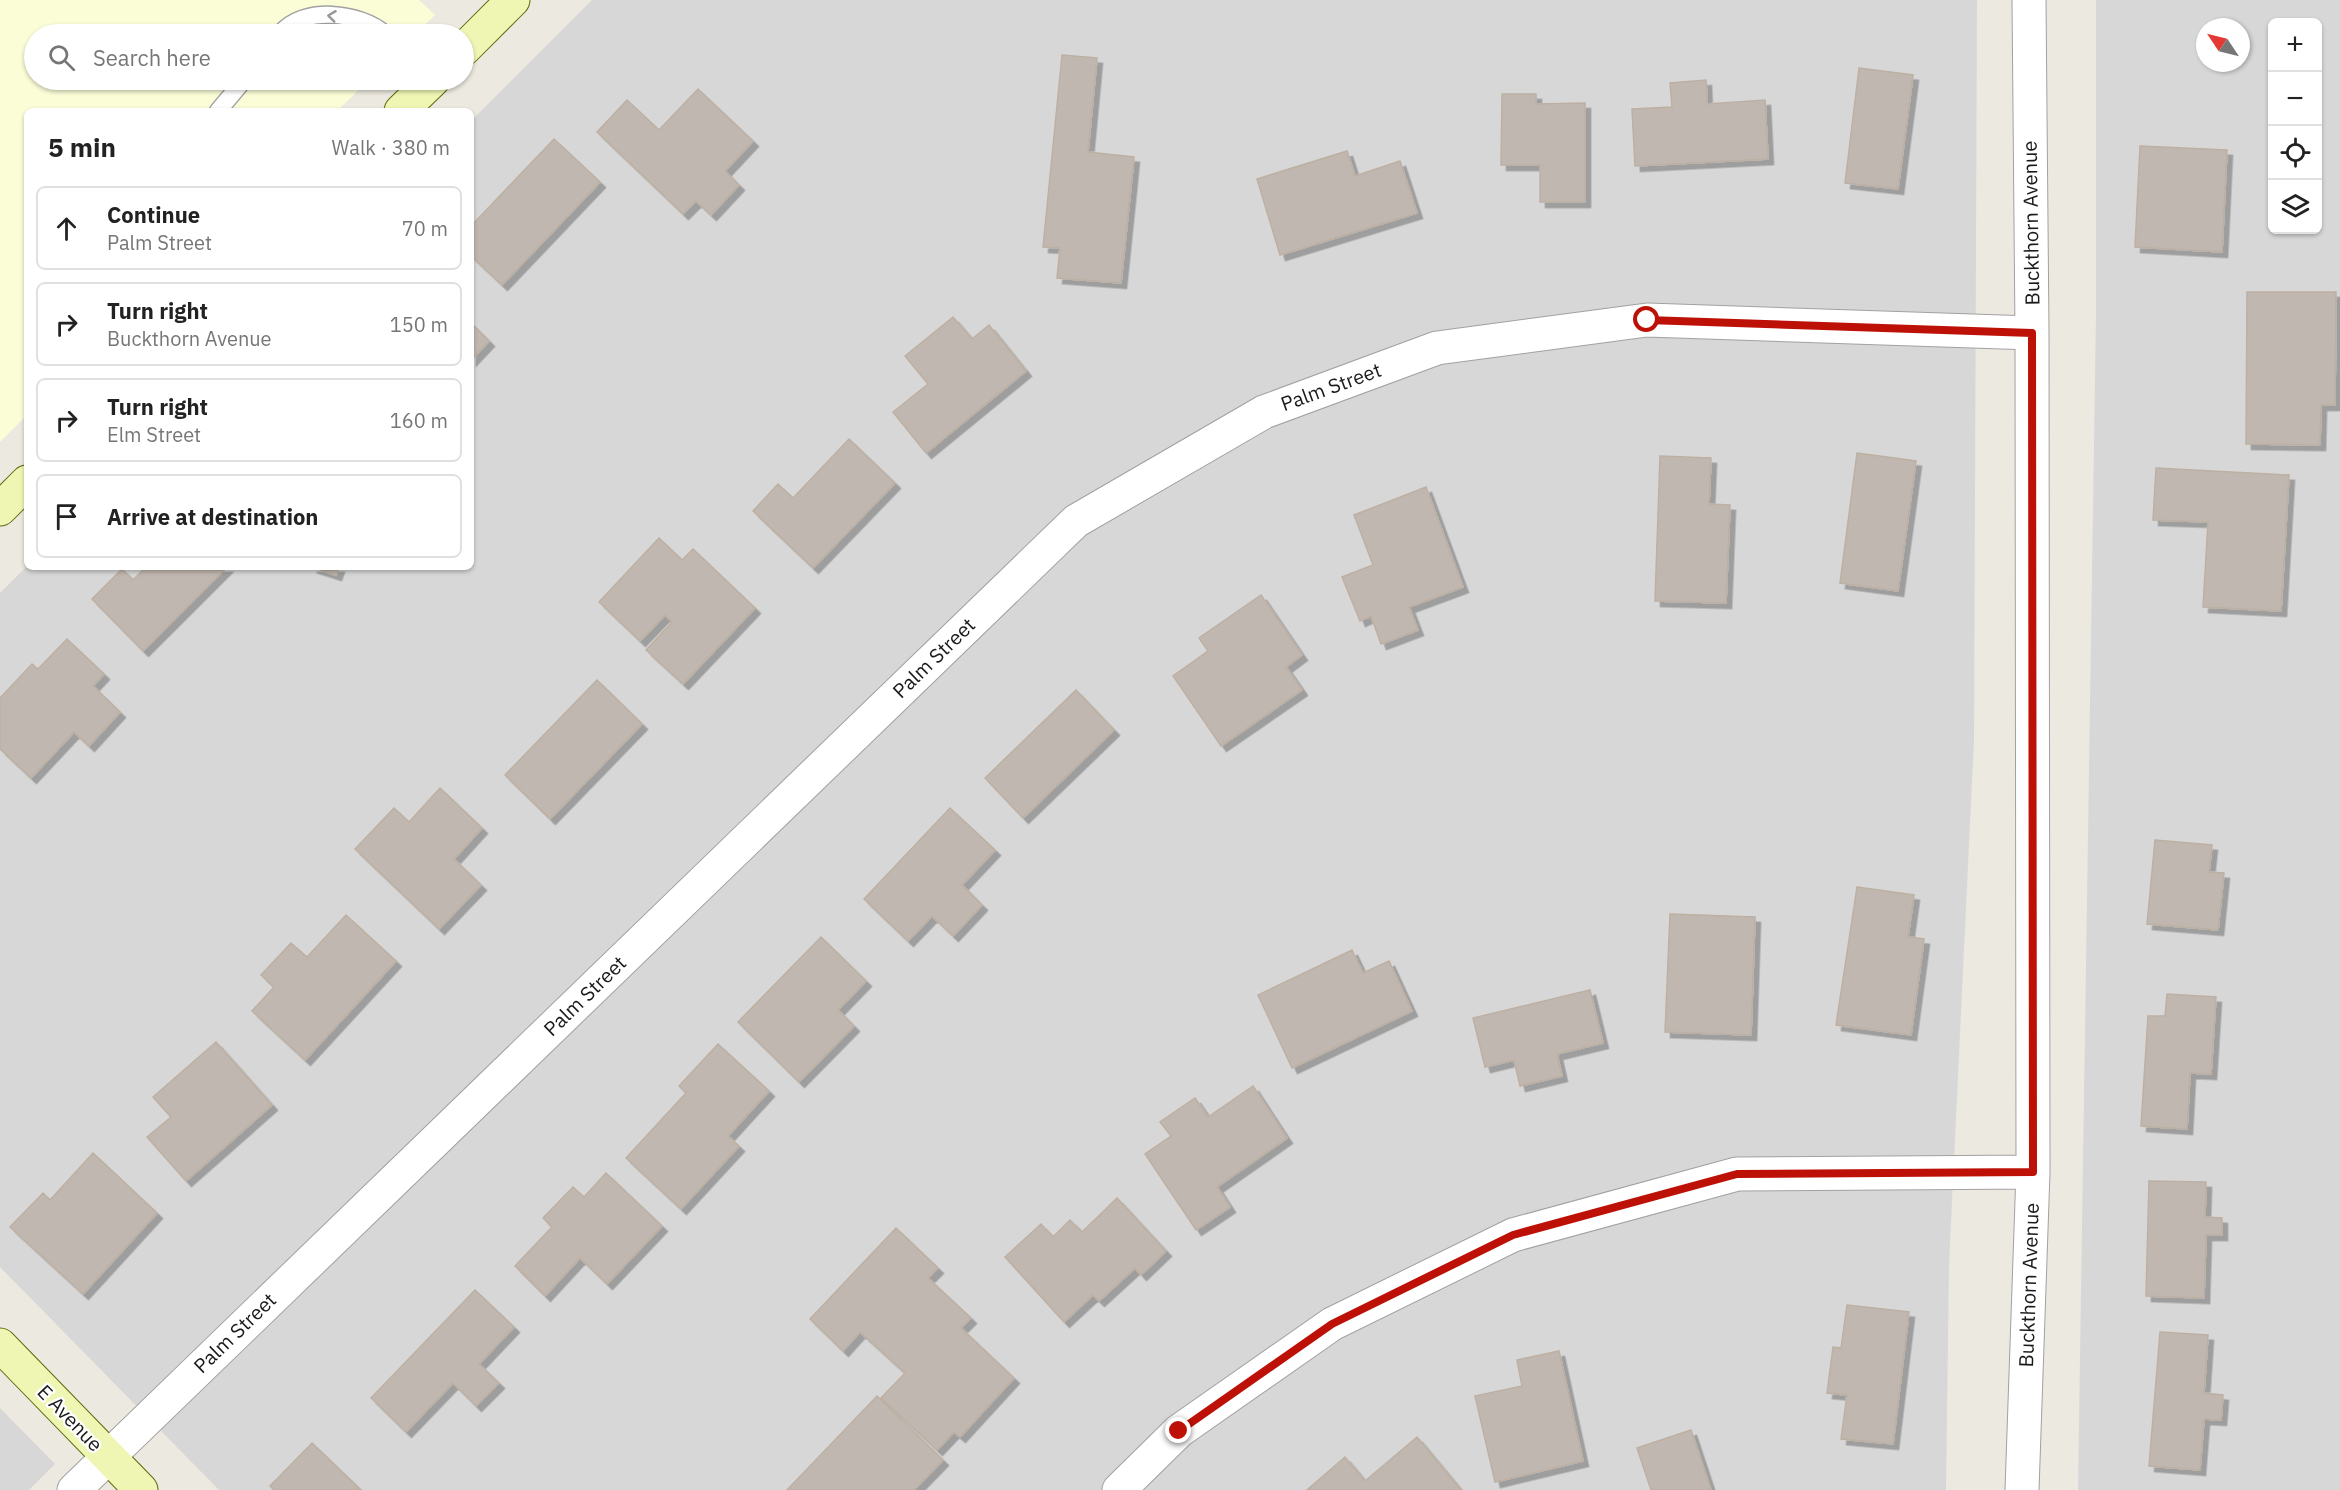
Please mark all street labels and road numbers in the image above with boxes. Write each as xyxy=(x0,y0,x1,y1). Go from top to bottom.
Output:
street label: Buckthorn Avenue xyxy=(2016,140,2045,306)
street label: Palm Street xyxy=(1277,356,1385,417)
street label: Palm Street xyxy=(886,611,981,704)
street label: Palm Street xyxy=(537,949,632,1042)
street label: Buckthorn Avenue xyxy=(2012,1202,2045,1368)
street label: Palm Street xyxy=(187,1286,282,1379)
street label: E Avenue xyxy=(32,1378,109,1457)

